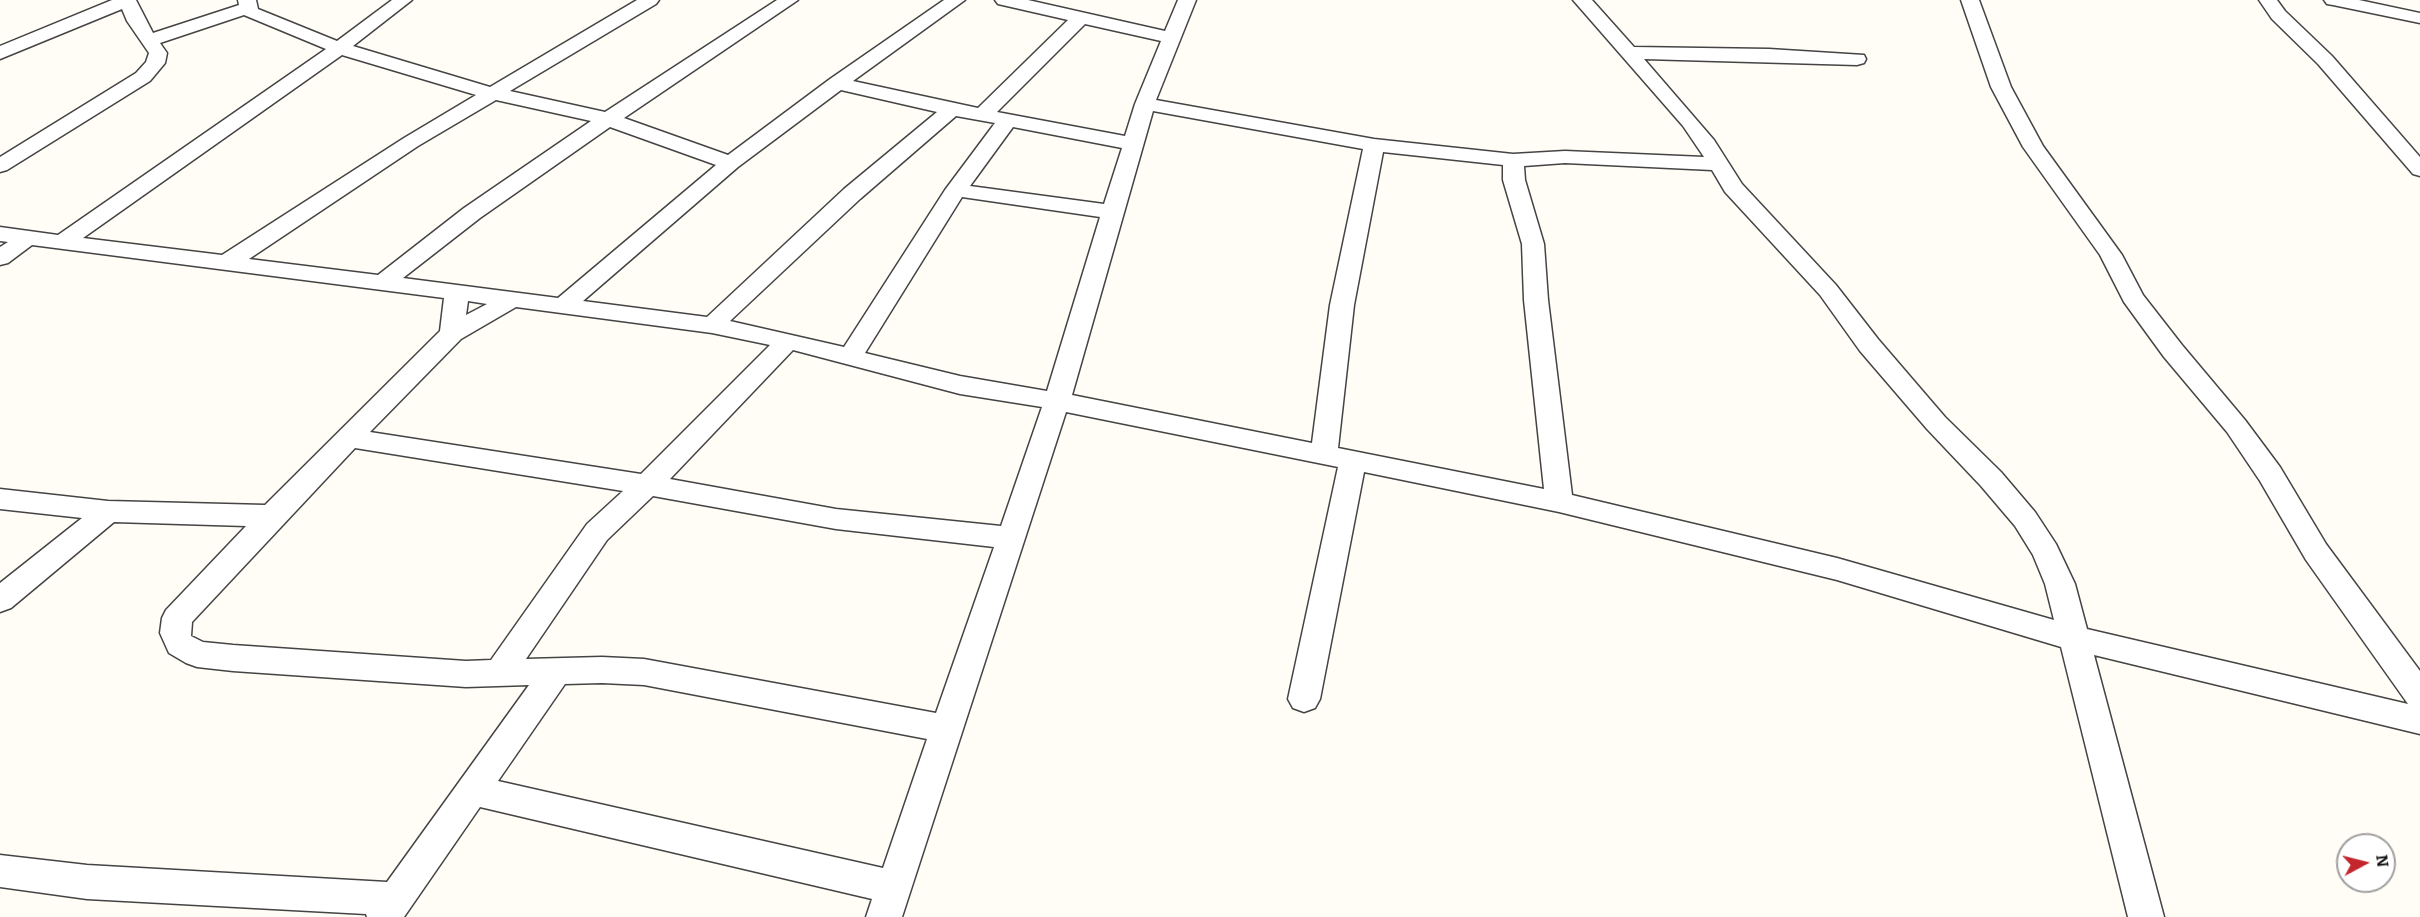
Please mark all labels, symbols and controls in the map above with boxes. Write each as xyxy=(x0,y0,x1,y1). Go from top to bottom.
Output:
north arrow xyxy=(2336,833,2396,893)
text: N xyxy=(2372,854,2393,868)

